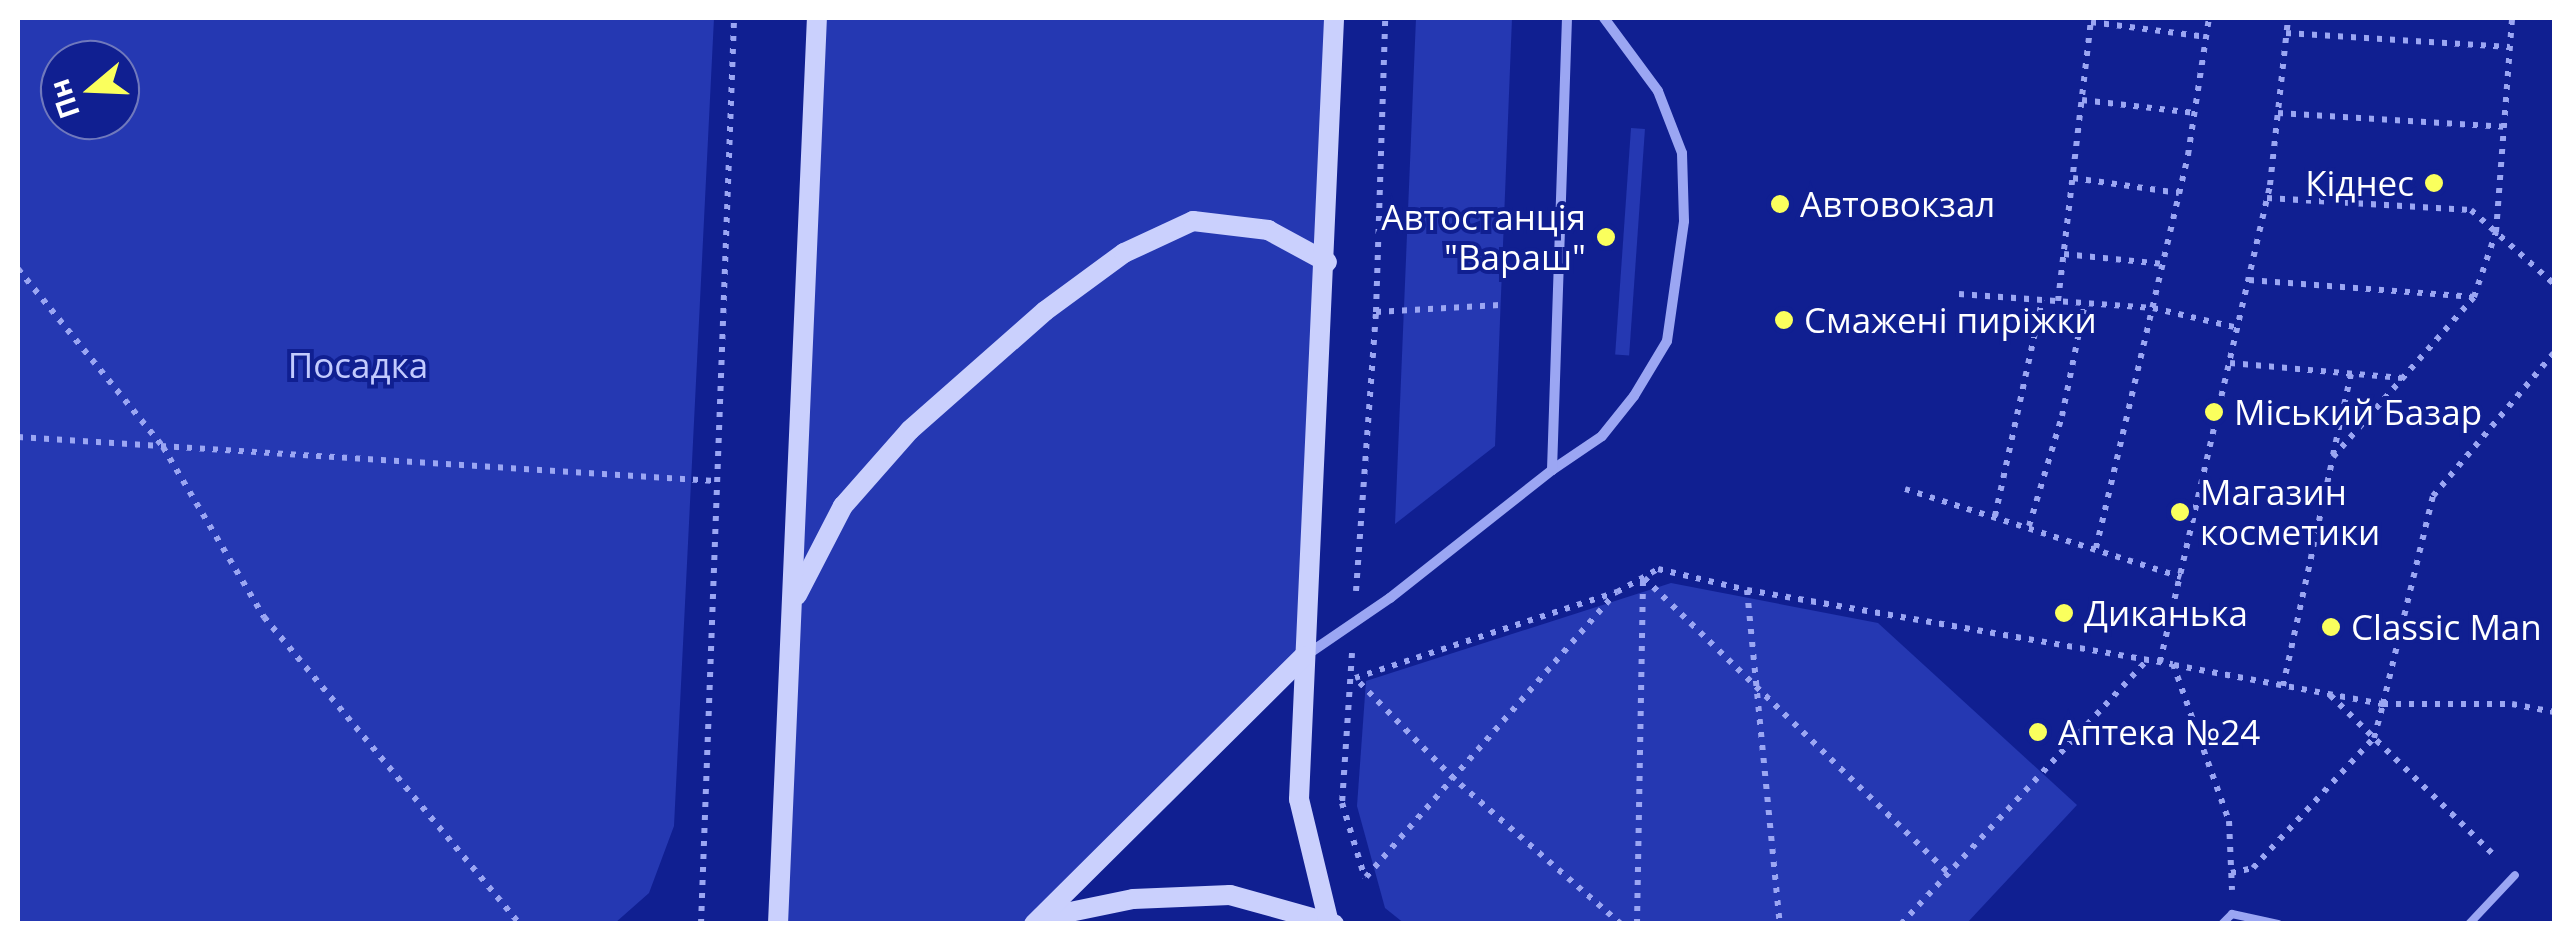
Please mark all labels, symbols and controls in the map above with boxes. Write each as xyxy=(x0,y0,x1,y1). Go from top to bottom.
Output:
north arrow xyxy=(40,40,140,140)
text: Пн xyxy=(39,74,88,124)
place label: Кіднес xyxy=(2305,162,2414,204)
marker: Кіднес xyxy=(2423,172,2445,194)
place label: Автовокзал xyxy=(1800,183,1995,225)
marker: Автовокзал xyxy=(1769,193,1791,215)
place label: Автостанція "Вараш" xyxy=(1381,196,1586,278)
marker: Автостанція "Вараш" xyxy=(1595,226,1617,248)
place label: Смажені пиріжки xyxy=(1804,299,2097,341)
marker: Смажені пиріжки xyxy=(1773,309,1795,331)
park label: Посадка xyxy=(288,344,428,386)
place label: Міський Базар xyxy=(2234,391,2482,433)
marker: Міський Базар xyxy=(2203,401,2225,423)
place label: Магазин косметики xyxy=(2200,471,2380,553)
marker: Магазин косметики xyxy=(2169,501,2191,523)
place label: Диканька xyxy=(2084,592,2248,634)
marker: Диканька xyxy=(2053,602,2075,624)
place label: Classic Man xyxy=(2351,606,2542,648)
marker: Classic Man xyxy=(2320,616,2342,638)
place label: Аптека №24 xyxy=(2058,711,2260,753)
marker: Аптека №24 xyxy=(2027,721,2049,743)

